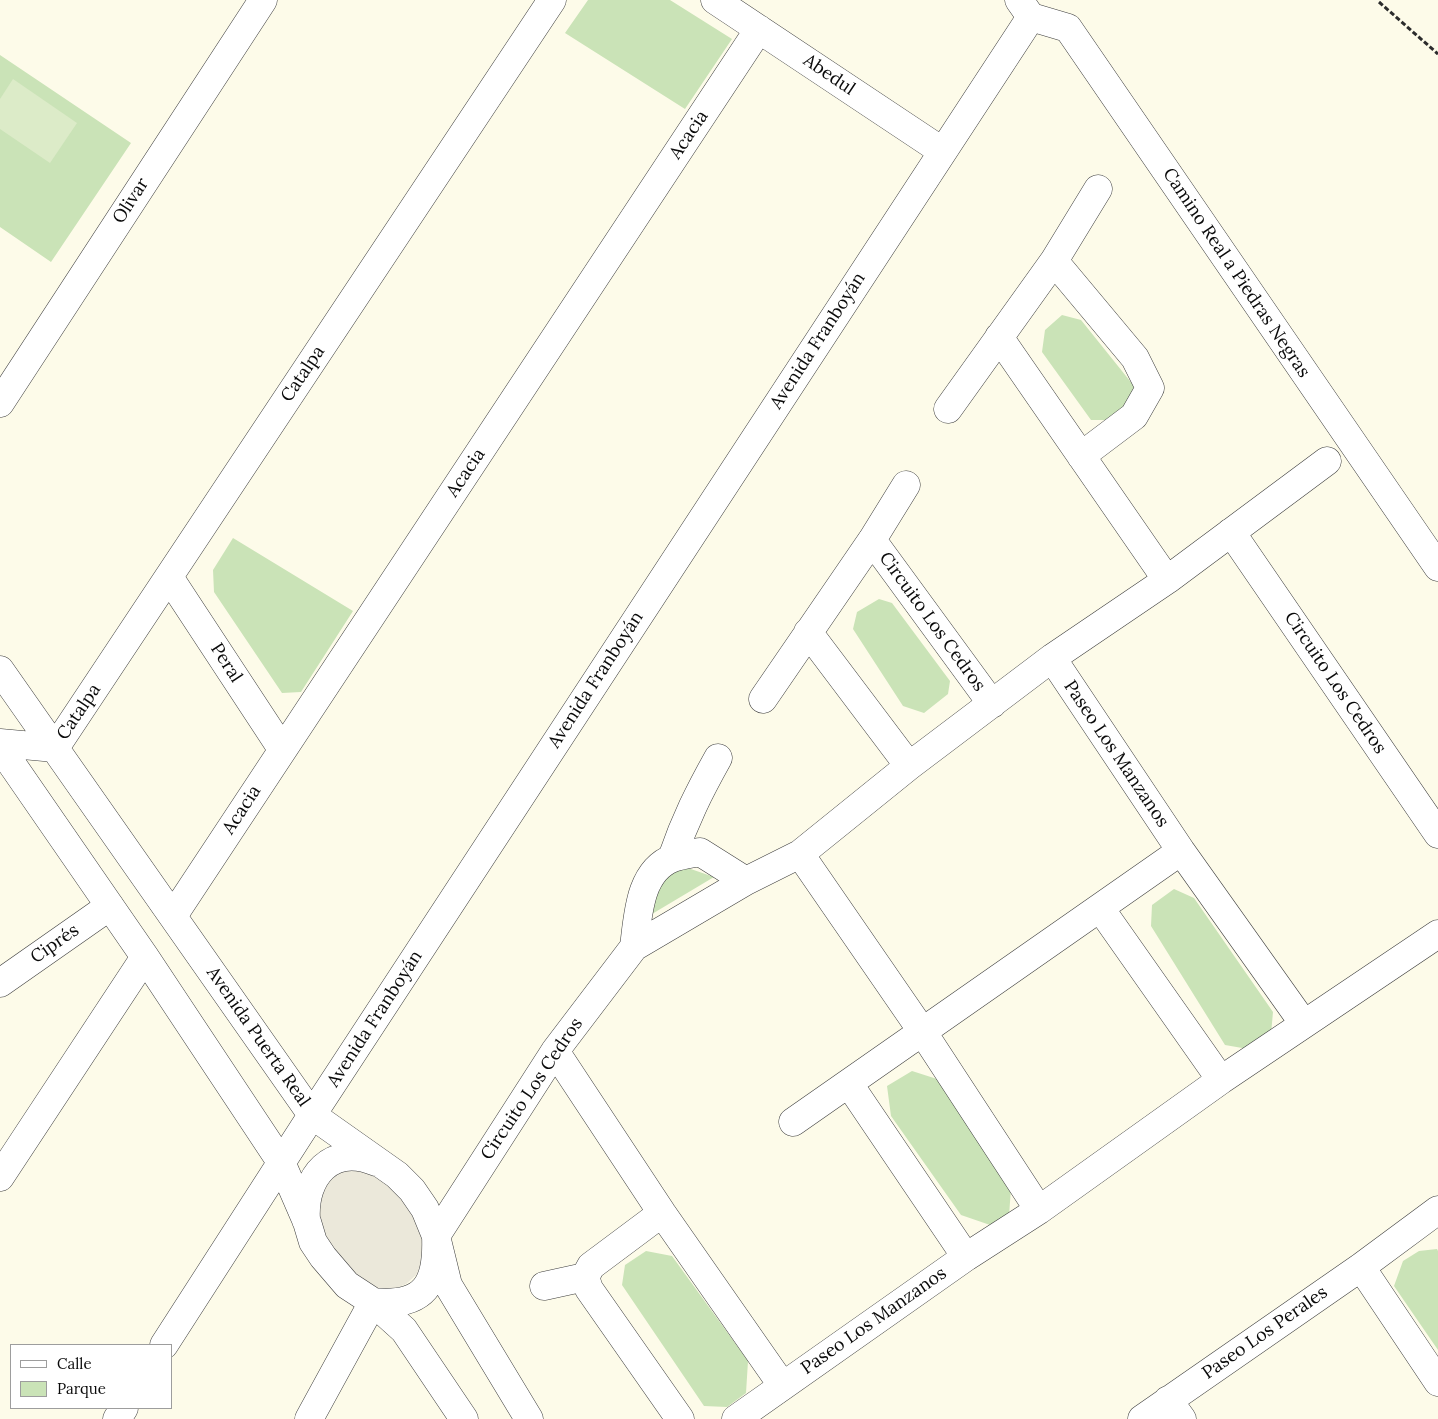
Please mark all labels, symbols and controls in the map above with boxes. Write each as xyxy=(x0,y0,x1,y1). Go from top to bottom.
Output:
street label: Abedul xyxy=(799,50,859,100)
street label: Acacia xyxy=(665,107,713,163)
street label: Camino Real a Piedras Negras xyxy=(1158,164,1314,382)
street label: Olivar xyxy=(108,174,154,228)
street label: Avenida Franboyán xyxy=(766,269,870,413)
street label: Catalpa xyxy=(276,342,330,406)
street label: Acacia xyxy=(442,445,490,501)
street label: Circuito Los Cedros xyxy=(874,548,990,696)
street label: Avenida Franboyán xyxy=(544,608,648,752)
street label: Circuito Los Cedros xyxy=(1279,608,1391,758)
street label: Peral xyxy=(205,639,247,687)
street label: Paseo Los Manzanos xyxy=(1059,677,1173,831)
street label: Catalpa xyxy=(52,680,106,744)
street label: Acacia xyxy=(218,781,266,839)
street label: Ciprés xyxy=(27,920,83,968)
street label: Avenida Franboyán xyxy=(323,947,427,1091)
street label: Avenida Puerta Real xyxy=(202,963,314,1111)
street label: Circuito Los Cedros xyxy=(476,1014,588,1164)
street label: Paseo Los Manzanos xyxy=(797,1263,951,1379)
street label: Paseo Los Perales xyxy=(1198,1282,1332,1384)
legend xyxy=(10,1344,172,1409)
text: Calle xyxy=(57,1354,92,1373)
text: Parque xyxy=(57,1379,106,1398)

